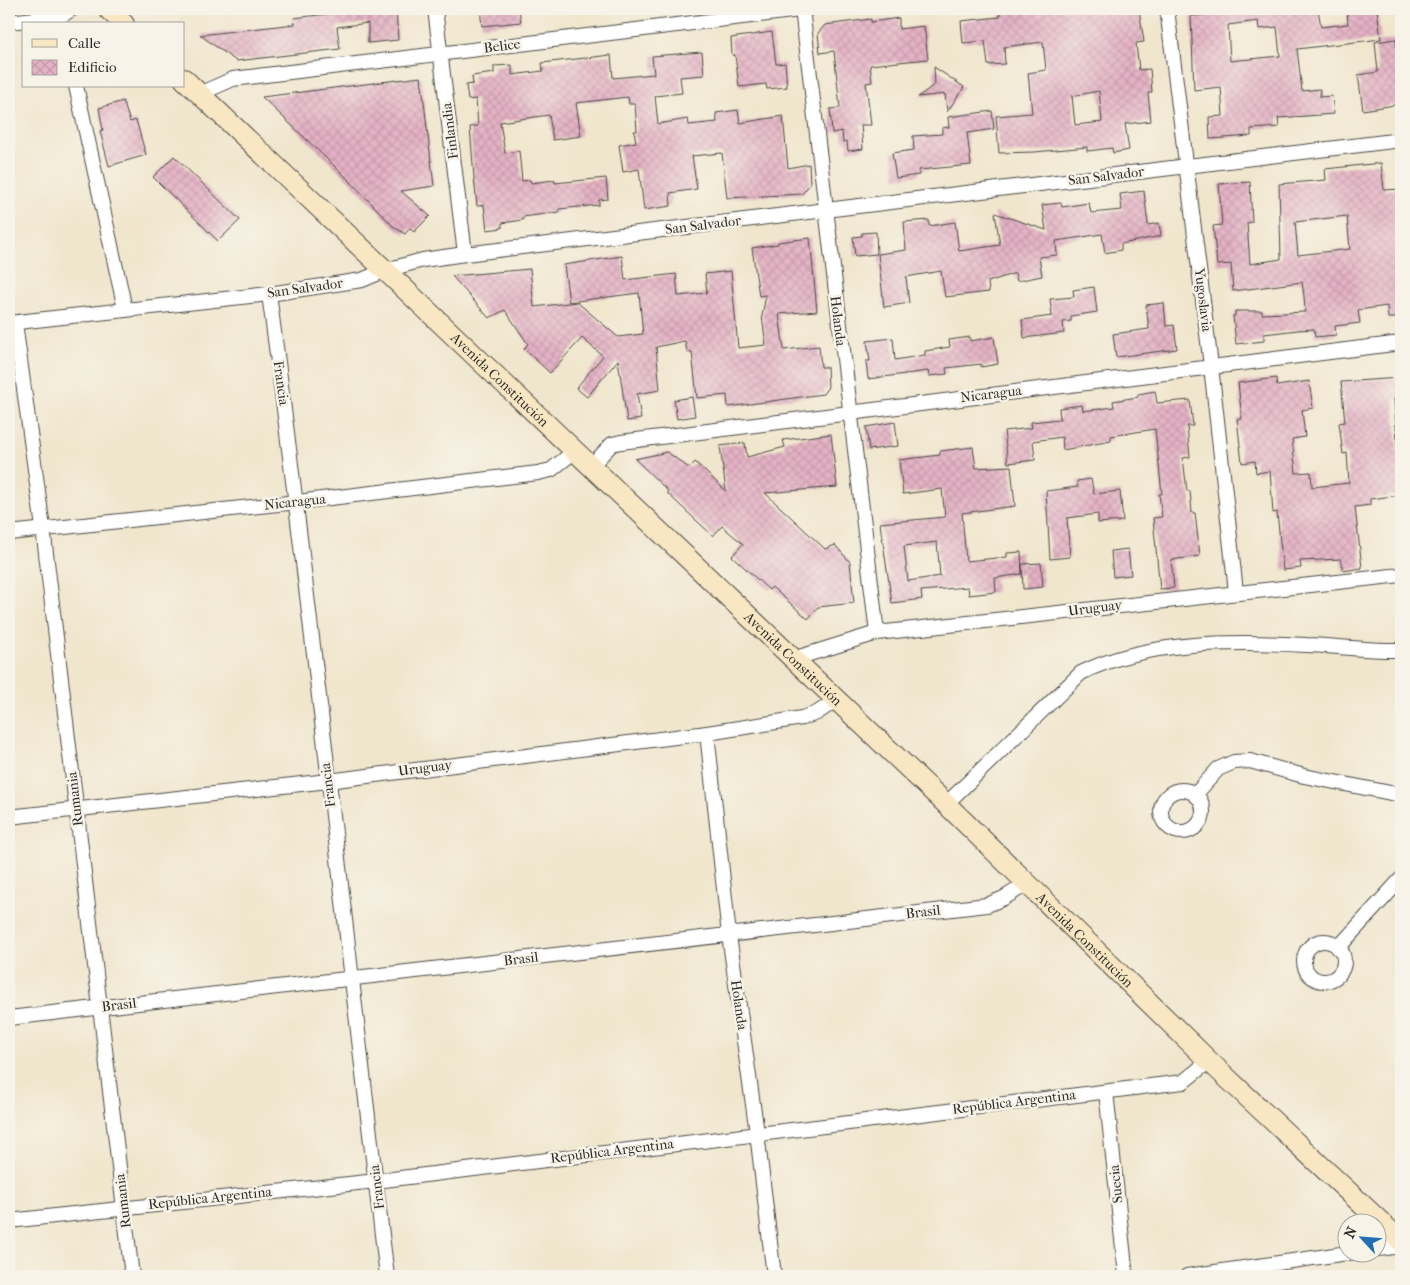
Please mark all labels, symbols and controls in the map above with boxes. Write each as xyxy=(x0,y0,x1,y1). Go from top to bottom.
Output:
legend xyxy=(22,22,185,88)
text: Calle xyxy=(68,34,101,52)
street label: Belice xyxy=(483,35,521,57)
text: Edificio xyxy=(68,58,117,76)
street label: Finlandia xyxy=(438,101,462,160)
street label: San Salvador xyxy=(1067,163,1145,189)
street label: San Salvador xyxy=(664,212,742,238)
street label: Yugoslavia xyxy=(1191,266,1215,333)
street label: San Salvador xyxy=(266,274,344,302)
street label: Holanda xyxy=(826,295,850,348)
street label: Avenida Constitución xyxy=(447,328,552,430)
street label: Francia xyxy=(269,360,293,407)
street label: Nicaragua xyxy=(959,382,1023,406)
street label: Nicaragua xyxy=(263,490,327,514)
street label: Uruguay xyxy=(1067,596,1123,620)
street label: Avenida Constitución xyxy=(740,607,846,709)
street label: Uruguay xyxy=(397,756,453,780)
street label: Francia xyxy=(317,761,339,808)
street label: Rumania xyxy=(63,770,87,827)
street label: Avenida Constitución xyxy=(1032,888,1137,991)
street label: Brasil xyxy=(905,901,941,923)
street label: Brasil xyxy=(503,948,539,970)
street label: Holanda xyxy=(727,979,751,1032)
street label: Brasil xyxy=(101,994,137,1016)
street label: República Argentina xyxy=(951,1086,1077,1118)
street label: República Argentina xyxy=(549,1135,675,1167)
street label: Francia xyxy=(366,1163,388,1210)
street label: Suecia xyxy=(1105,1163,1126,1204)
street label: Rumania xyxy=(111,1172,135,1229)
street label: República Argentina xyxy=(147,1183,273,1213)
north arrow xyxy=(1338,1212,1388,1262)
text: N xyxy=(1341,1224,1361,1241)

